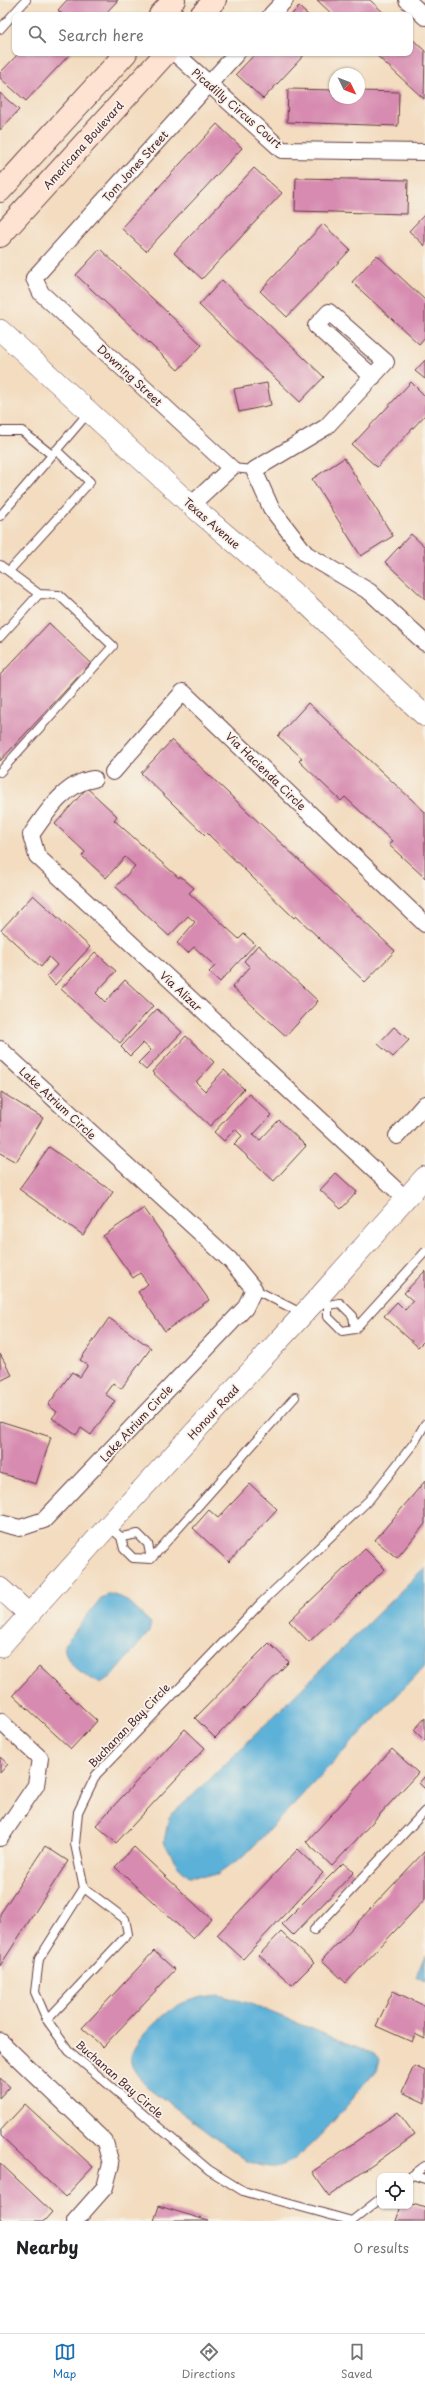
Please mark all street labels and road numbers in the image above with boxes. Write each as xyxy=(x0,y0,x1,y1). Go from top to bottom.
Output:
street label: Picadilly Circus Court xyxy=(188,64,286,152)
street label: Americana Boulevard xyxy=(39,97,127,193)
street label: Tom Jones Street xyxy=(98,126,172,206)
street label: Downing Street xyxy=(93,340,167,410)
street label: Texas Avenue xyxy=(180,493,244,553)
street label: Via Hacienda Circle xyxy=(222,728,310,814)
street label: Via Alizar xyxy=(156,967,207,1016)
street label: Lake Atrium Circle xyxy=(16,1063,100,1143)
street label: Lake Atrium Circle xyxy=(96,1381,176,1465)
street label: Honour Road xyxy=(183,1381,243,1443)
street label: Buchanan Bay Circle xyxy=(84,1679,174,1771)
street label: Buchanan Bay Circle xyxy=(72,2036,168,2122)

